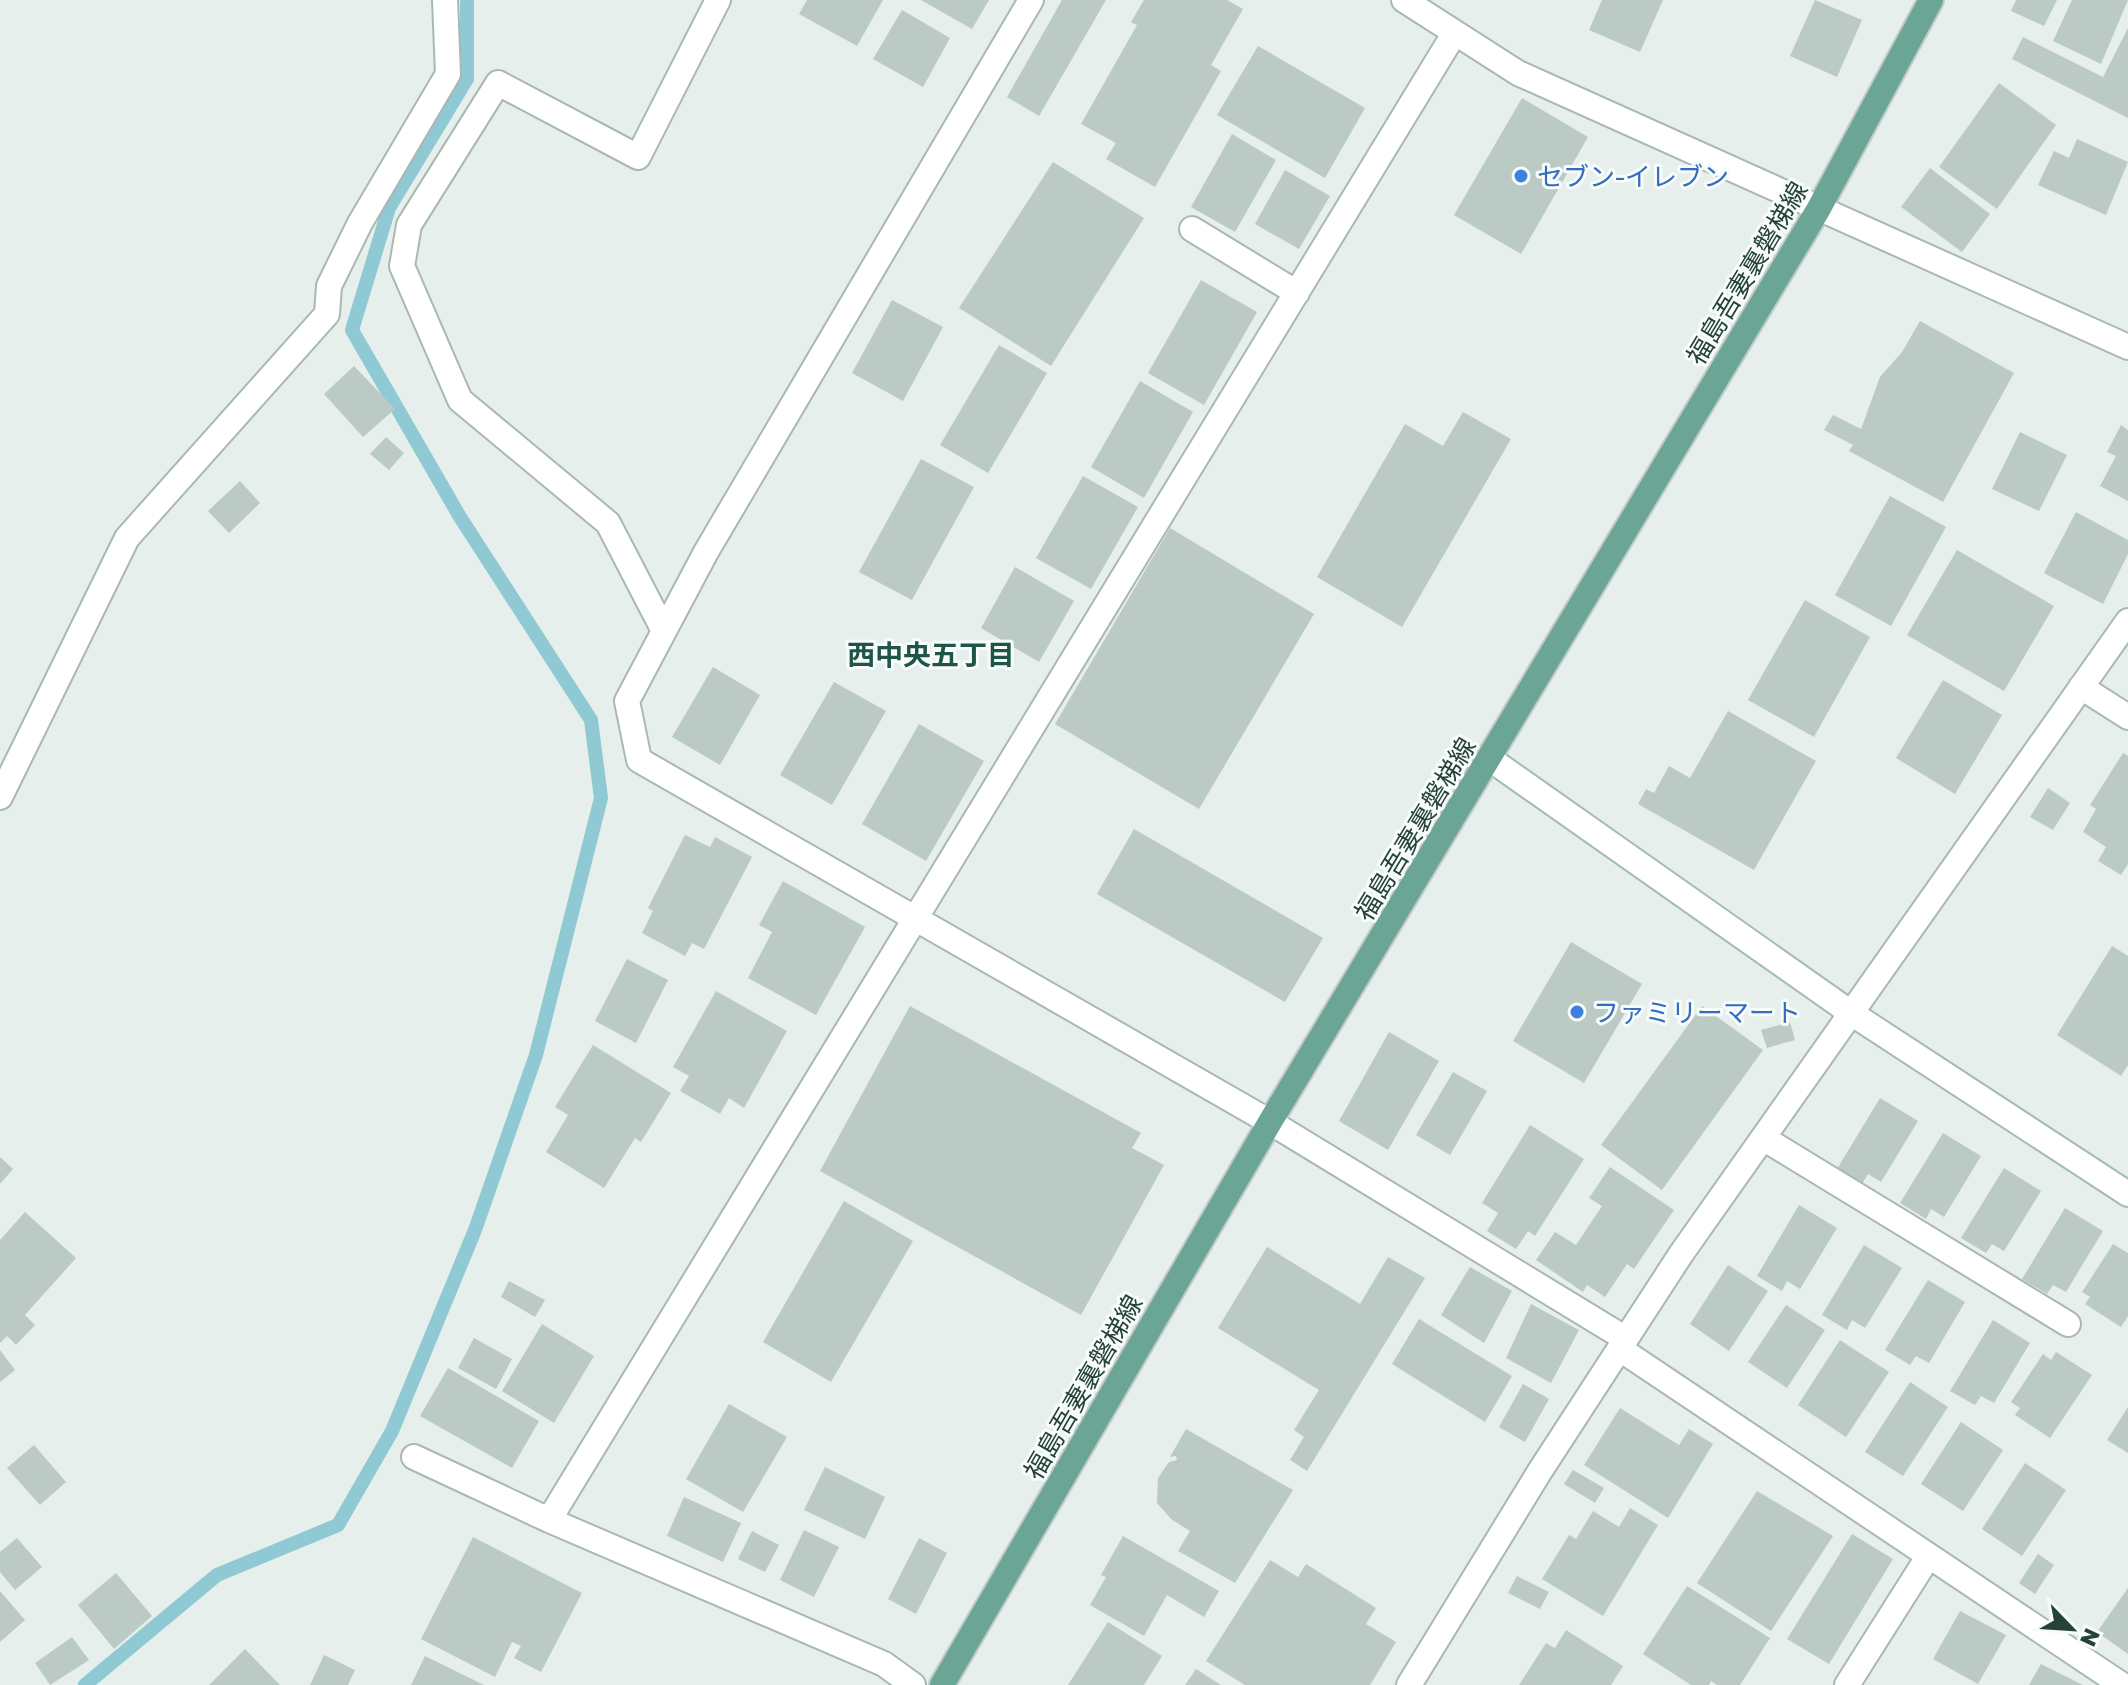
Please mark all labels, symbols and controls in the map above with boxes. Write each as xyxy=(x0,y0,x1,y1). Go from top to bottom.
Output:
place label: セブン-イレブン xyxy=(1537,161,1729,192)
marker: セブン-イレブン xyxy=(1512,167,1530,185)
street label: 福島吾妻裏磐梯線 xyxy=(1680,176,1814,370)
district label: 西中央五丁目 xyxy=(847,638,1015,671)
street label: 福島吾妻裏磐梯線 xyxy=(1348,732,1482,926)
place label: ファミリーマート xyxy=(1593,997,1801,1028)
marker: ファミリーマート xyxy=(1568,1003,1586,1021)
street label: 福島吾妻裏磐梯線 xyxy=(1018,1289,1148,1485)
north arrow xyxy=(2032,1589,2112,1669)
text: N xyxy=(2075,1624,2106,1651)

